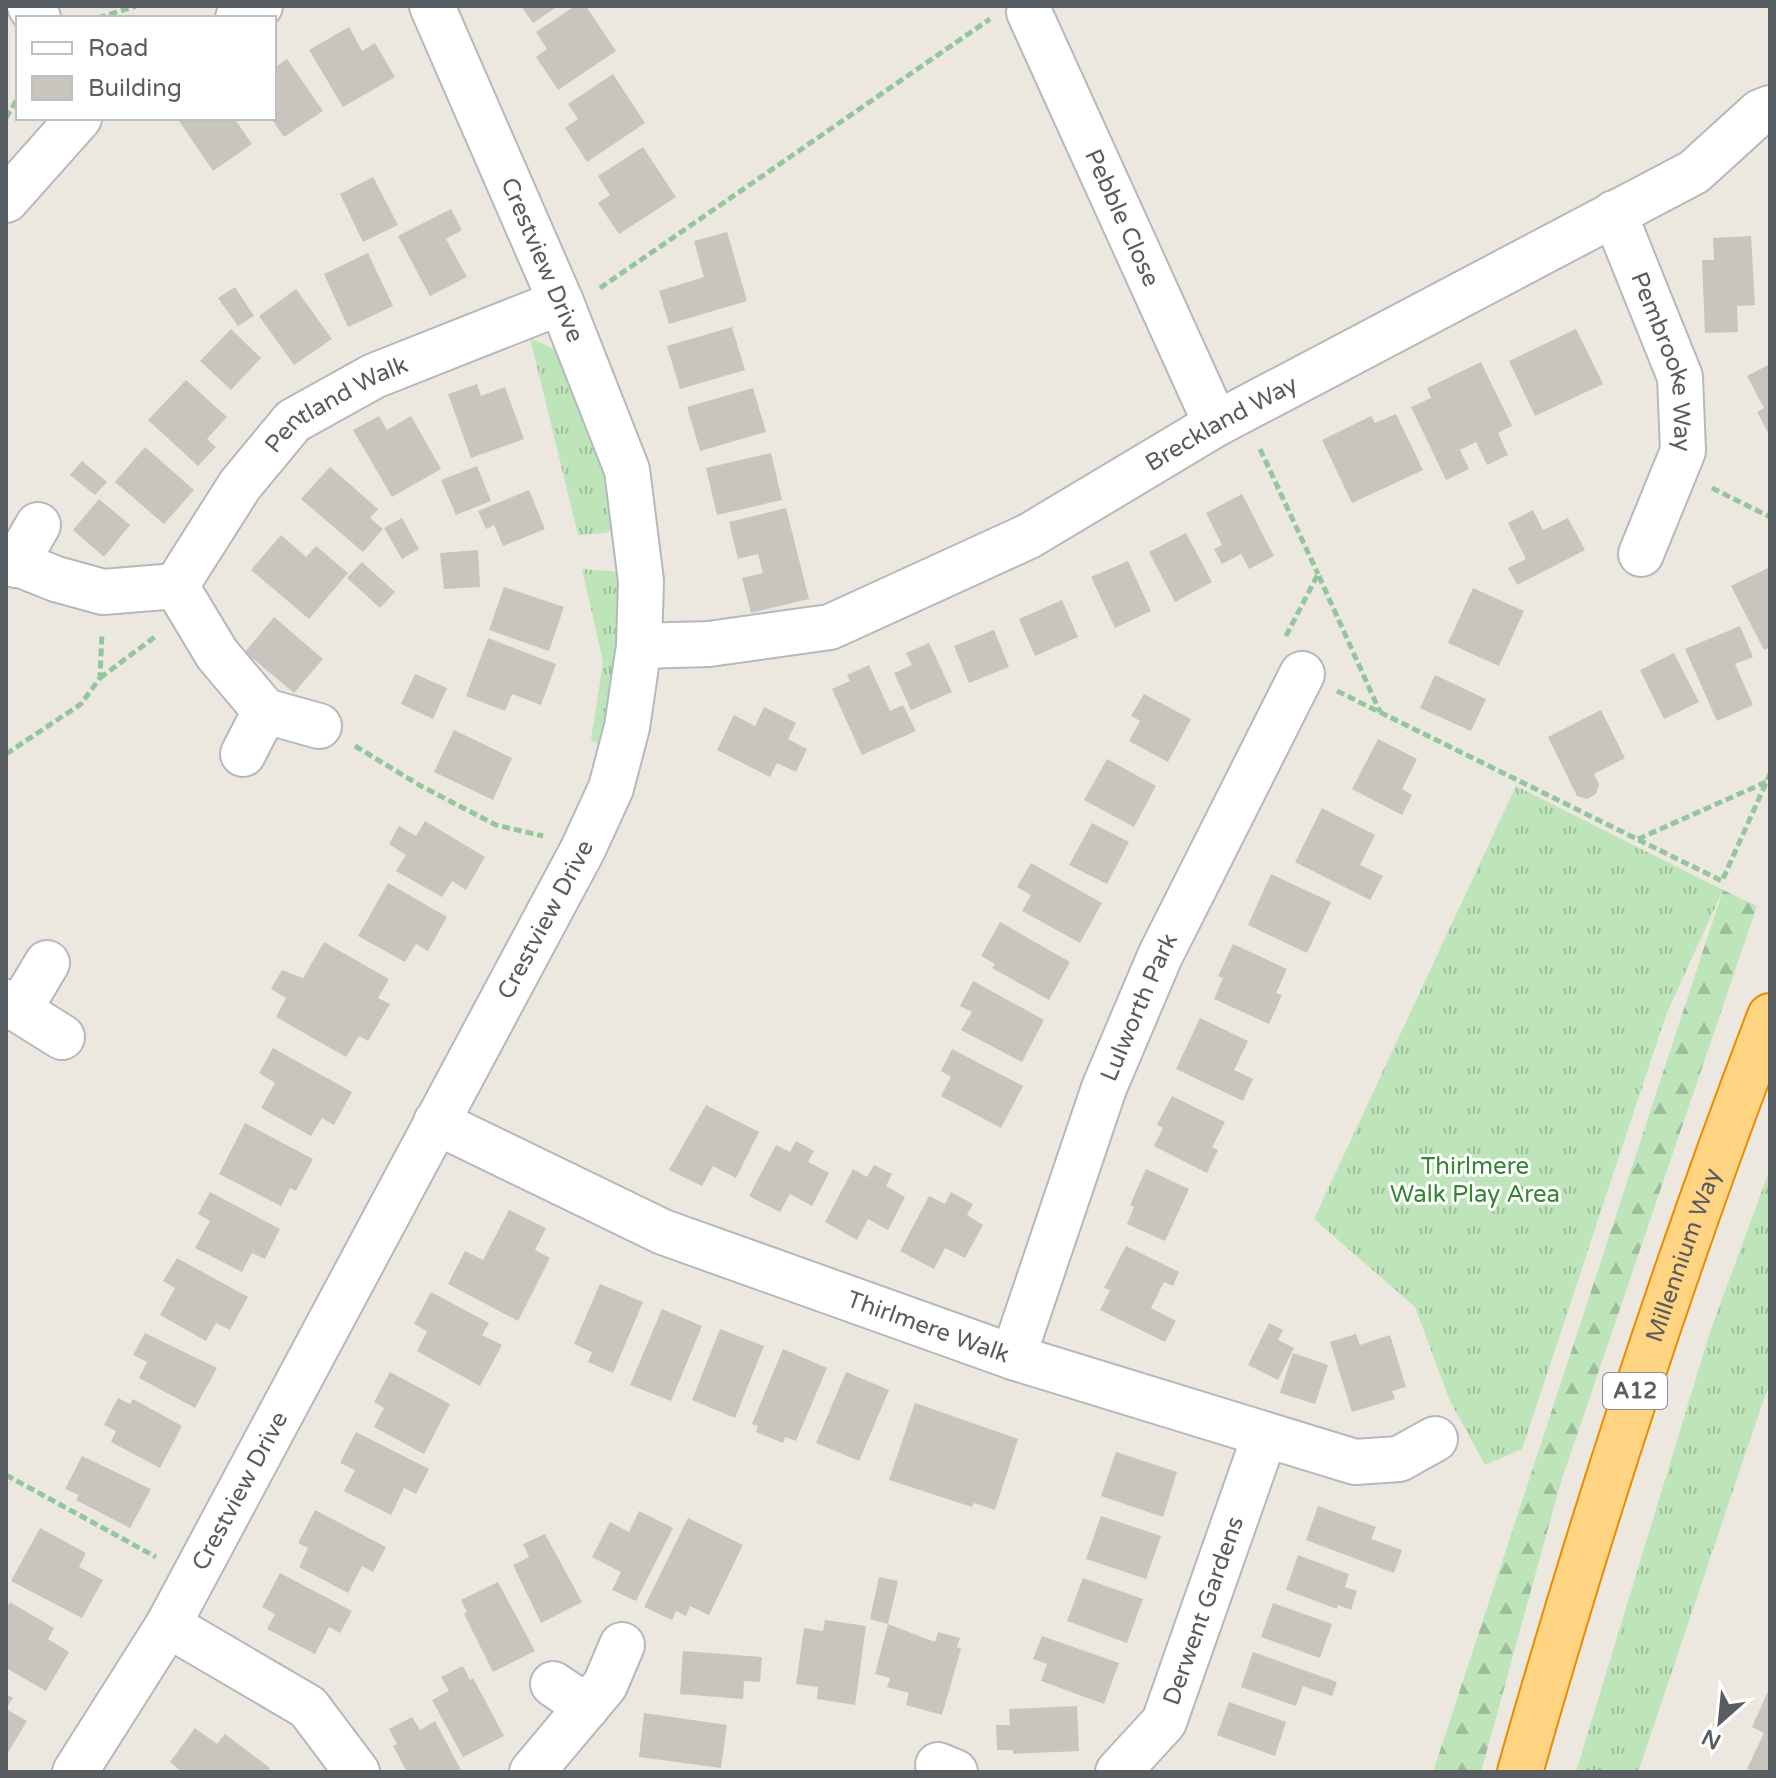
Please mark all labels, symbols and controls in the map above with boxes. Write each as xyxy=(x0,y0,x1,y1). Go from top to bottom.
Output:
legend xyxy=(16,16,276,120)
text: Road xyxy=(88,34,148,63)
text: Building xyxy=(88,74,182,103)
street label: Pebble Close xyxy=(1079,144,1166,291)
street label: Crestview Drive xyxy=(494,173,590,347)
street label: Pembrooke Way xyxy=(1625,268,1698,452)
street label: Pentland Walk xyxy=(258,350,412,459)
street label: Breckland Way xyxy=(1140,369,1302,477)
street label: Crestview Drive xyxy=(491,836,600,1004)
street label: Lulworth Park xyxy=(1094,928,1184,1086)
park label: Thirlmere Walk Play Area xyxy=(1390,1152,1560,1209)
street label: Millennium Way xyxy=(1640,1164,1727,1346)
street label: Thirlmere Walk xyxy=(843,1284,1013,1369)
road number: A12 xyxy=(1603,1373,1667,1409)
street label: Crestview Drive xyxy=(185,1406,294,1575)
street label: Derwent Gardens xyxy=(1157,1512,1250,1709)
north arrow xyxy=(1680,1682,1760,1762)
text: N xyxy=(1698,1723,1725,1755)

